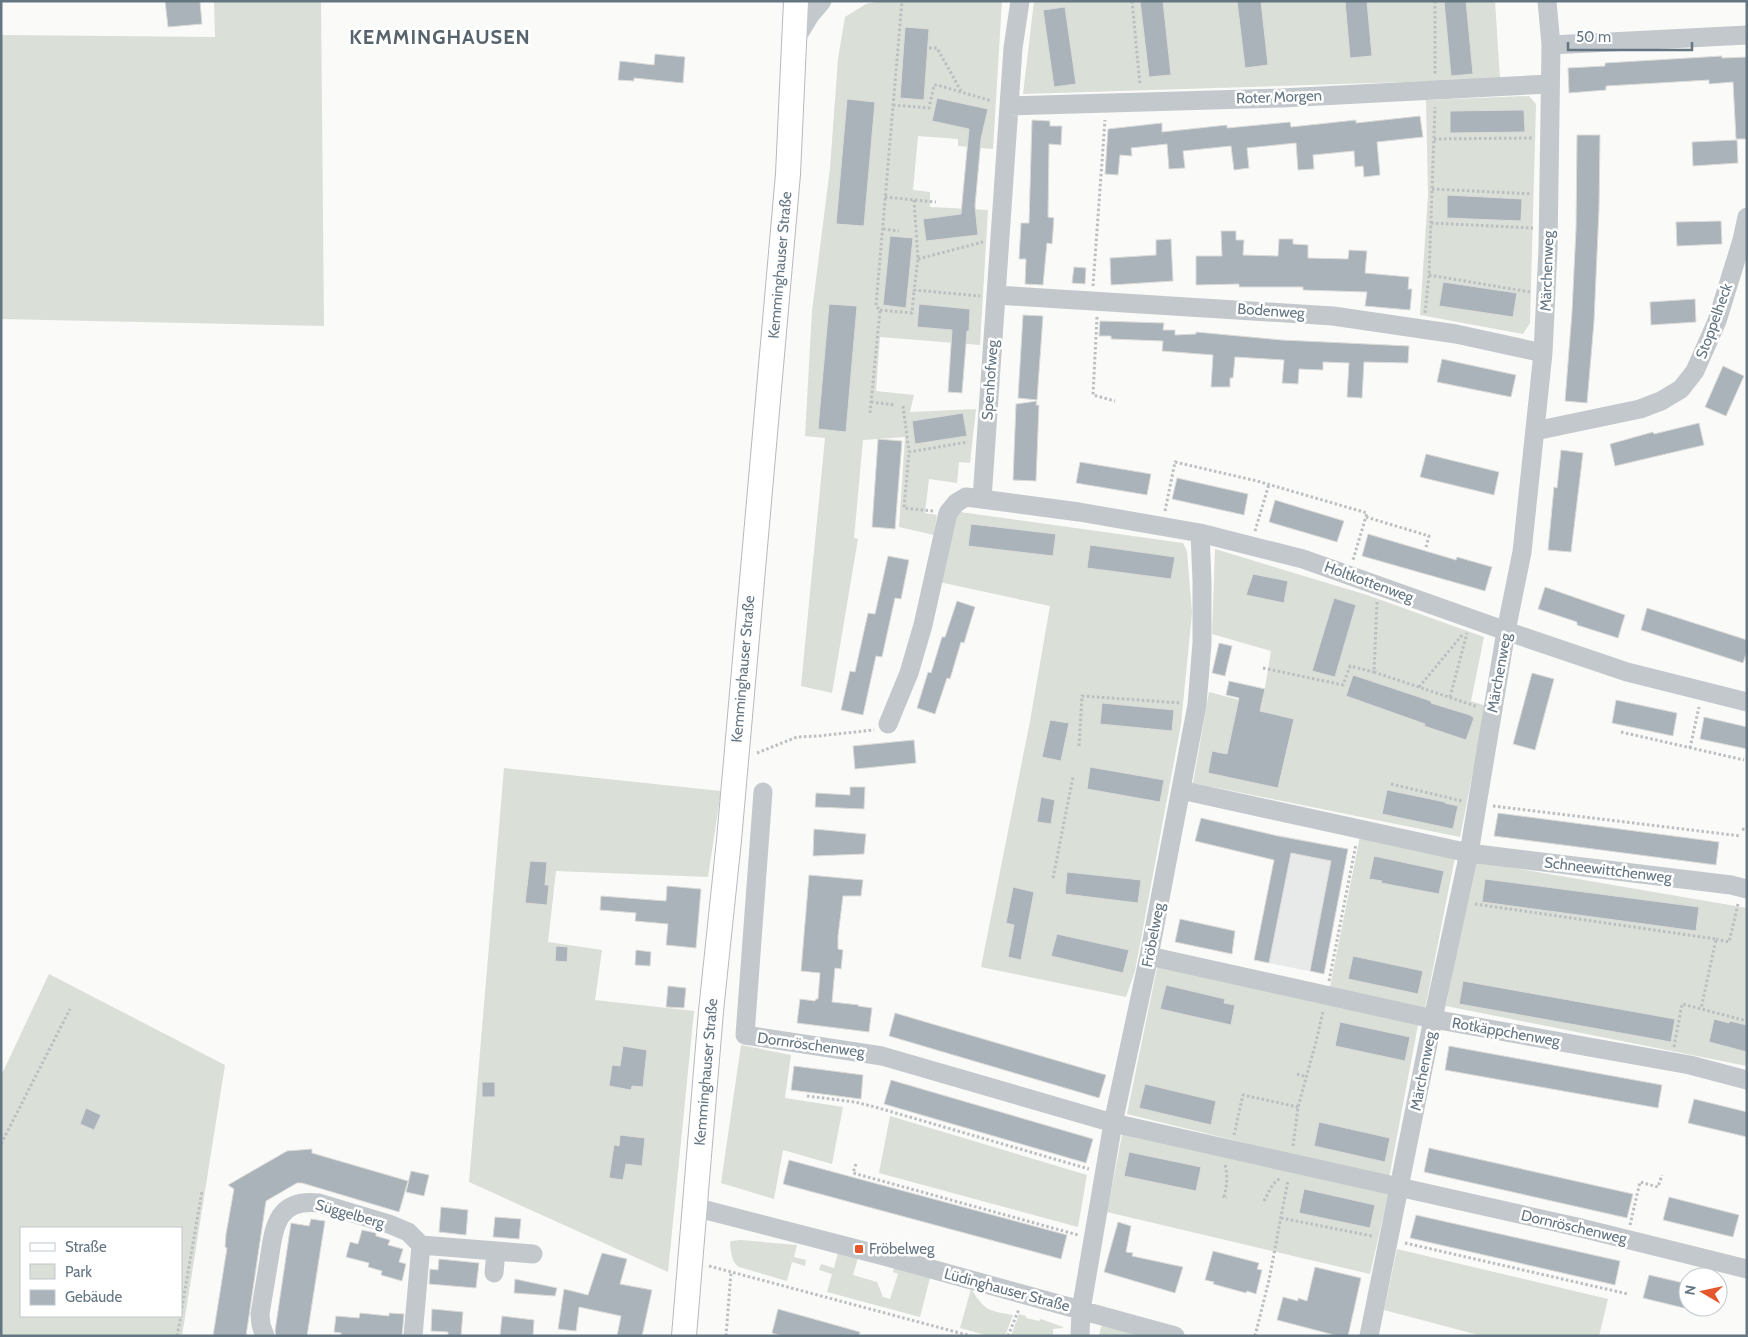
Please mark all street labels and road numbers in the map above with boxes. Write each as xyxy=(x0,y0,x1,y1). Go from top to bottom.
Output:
street label: Roter Morgen xyxy=(1236,87,1322,107)
street label: Kemminghauser Straße xyxy=(765,190,795,339)
street label: Märchenweg xyxy=(1537,230,1557,312)
street label: Stoppelheck xyxy=(1692,281,1736,361)
street label: Bodenweg xyxy=(1237,300,1306,322)
street label: Spenhofweg xyxy=(978,339,1002,421)
street label: Holtkottenweg xyxy=(1322,558,1417,607)
street label: Kemminghauser Straße xyxy=(728,594,758,743)
street label: Märchenweg xyxy=(1483,631,1515,714)
street label: Schneewittchenweg xyxy=(1543,853,1673,887)
street label: Fröbelweg xyxy=(1138,901,1168,969)
street label: Kemminghauser Straße xyxy=(691,997,721,1146)
street label: Rotkäppchenweg xyxy=(1451,1014,1562,1050)
street label: Dornröschenweg xyxy=(756,1029,866,1062)
street label: Märchenweg xyxy=(1406,1029,1440,1112)
street label: Süggelberg xyxy=(313,1196,387,1233)
street label: Dornröschenweg xyxy=(1519,1206,1629,1248)
street label: Lüdinghauser Straße xyxy=(942,1265,1072,1316)

